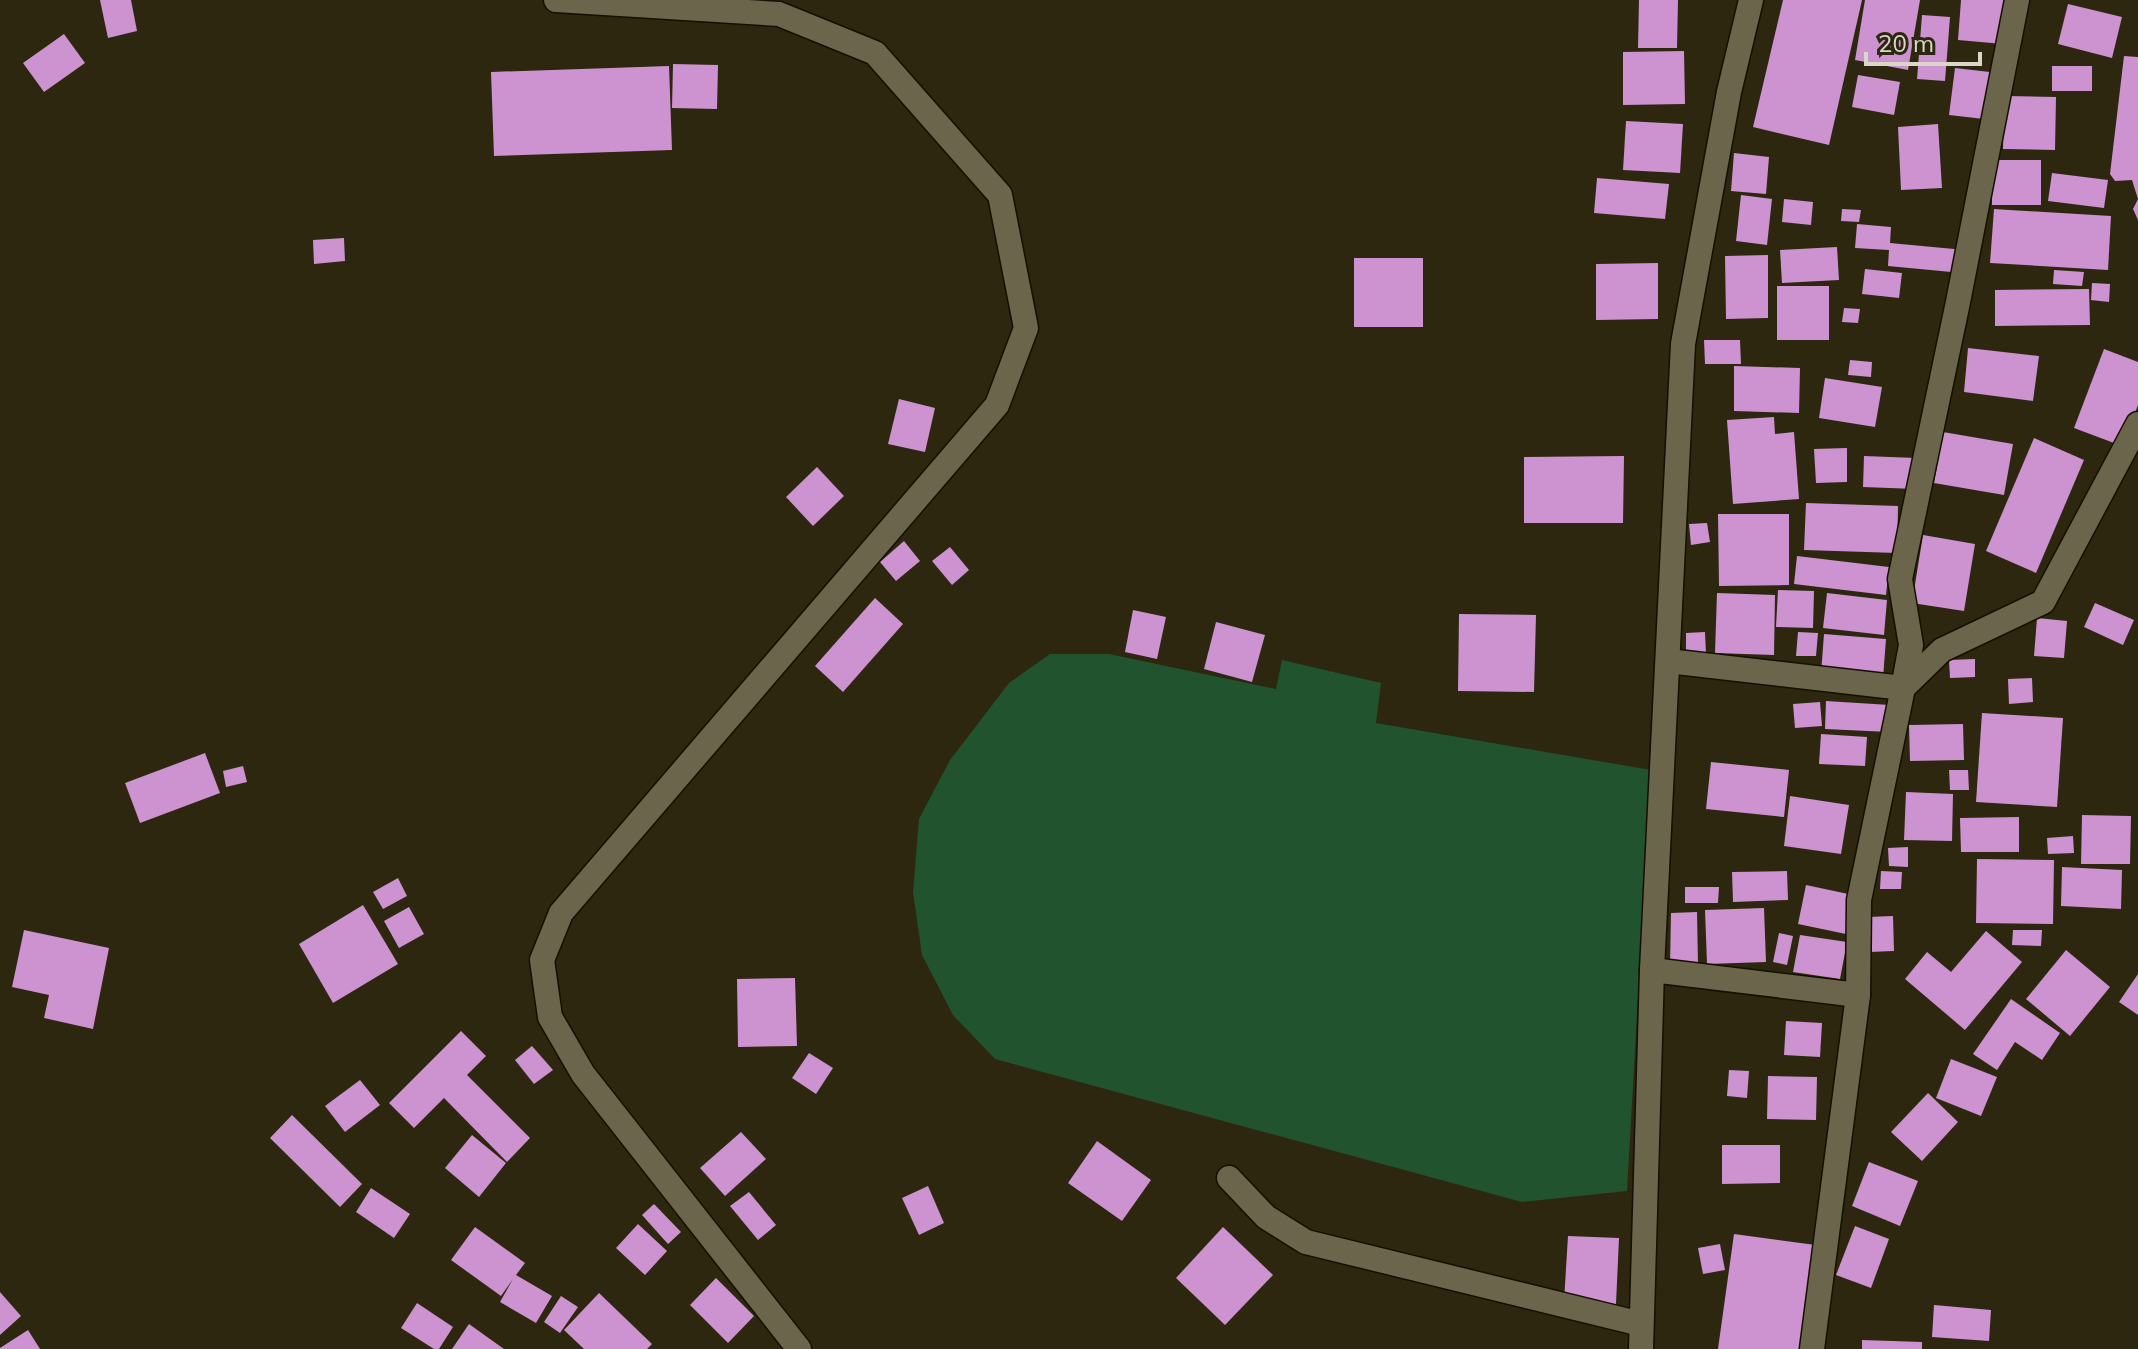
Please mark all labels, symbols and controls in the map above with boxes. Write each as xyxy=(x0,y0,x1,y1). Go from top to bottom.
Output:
scale bar xyxy=(1866,16,1980,66)
text: 20 m xyxy=(1878,28,1934,58)

